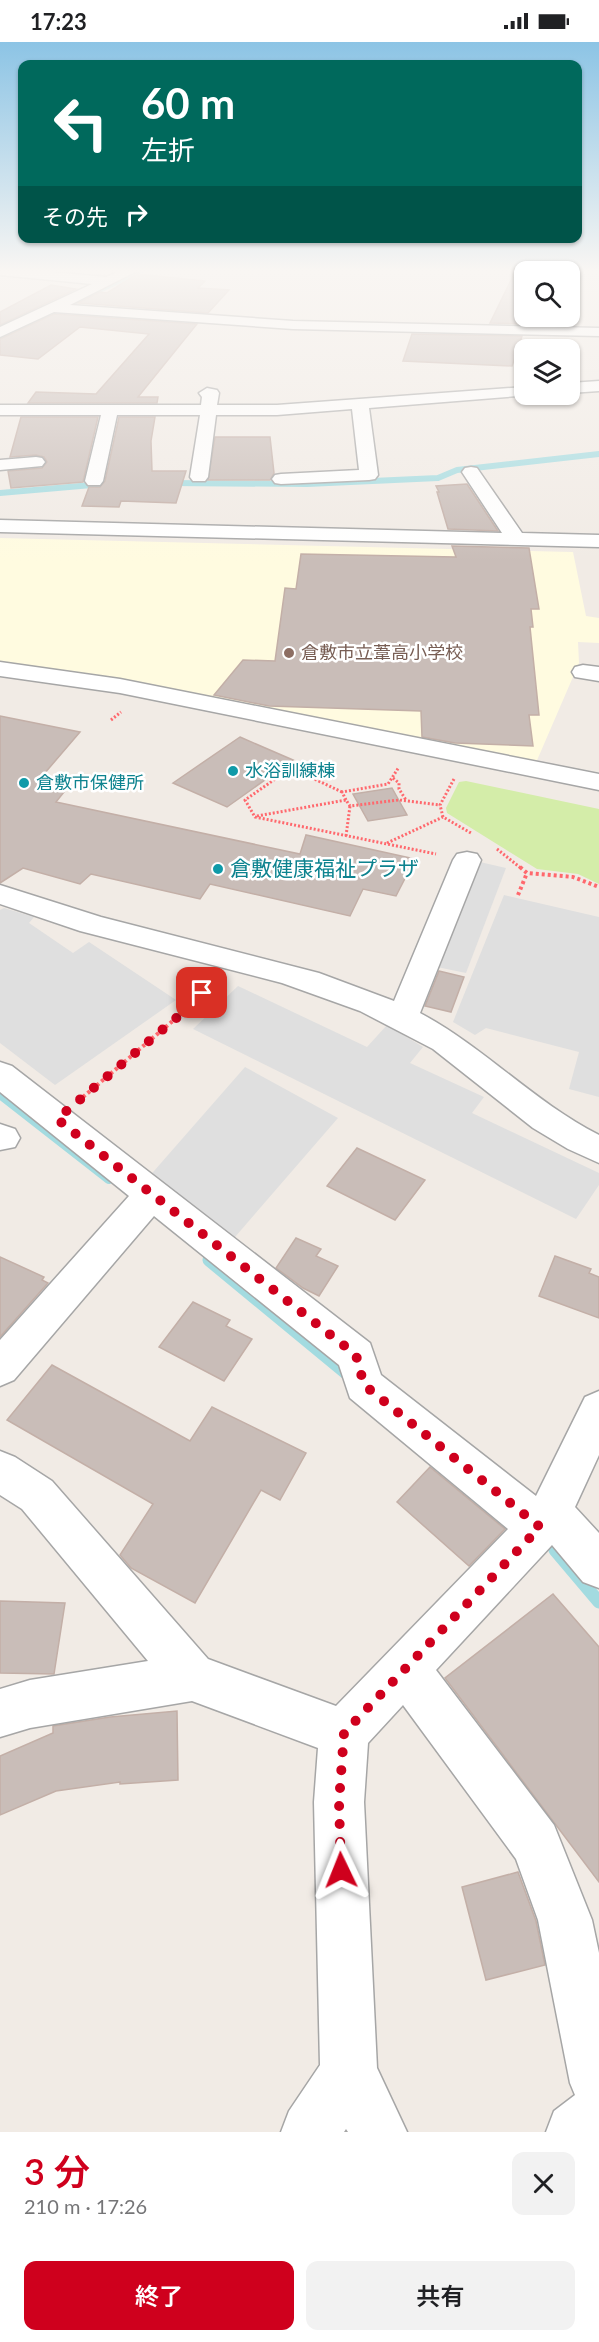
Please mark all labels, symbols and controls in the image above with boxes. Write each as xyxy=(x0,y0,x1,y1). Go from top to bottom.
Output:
text: 17:23 xyxy=(30,8,87,35)
text: 60 m xyxy=(141,78,235,128)
icon: left xyxy=(42,84,120,162)
text: 左折 xyxy=(141,133,195,166)
icon: right xyxy=(120,198,153,231)
text: その先 xyxy=(42,203,108,230)
map controls xyxy=(514,261,580,405)
button: search xyxy=(514,261,580,327)
button: layers xyxy=(514,339,580,405)
place label: 倉敷市立葦高小学校 xyxy=(301,641,463,663)
marker: 倉敷市立葦高小学校 xyxy=(282,646,296,660)
place label: 水浴訓練棟 xyxy=(245,759,335,781)
marker: 水浴訓練棟 xyxy=(226,764,240,778)
place label: 倉敷市保健所 xyxy=(36,771,144,793)
marker: 倉敷市保健所 xyxy=(17,776,31,790)
place label: 倉敷健康福祉プラザ xyxy=(230,855,419,880)
marker: 倉敷健康福祉プラザ xyxy=(211,862,225,876)
pin xyxy=(176,967,227,1018)
icon: arrive xyxy=(185,976,218,1009)
position arrow xyxy=(309,1838,373,1902)
text: 3 分 xyxy=(24,2149,90,2193)
button: close xyxy=(512,2152,575,2215)
text: 210 m · 17:26 xyxy=(24,2194,147,2218)
button: 終了 xyxy=(24,2261,294,2330)
button: 共有 xyxy=(306,2261,575,2330)

